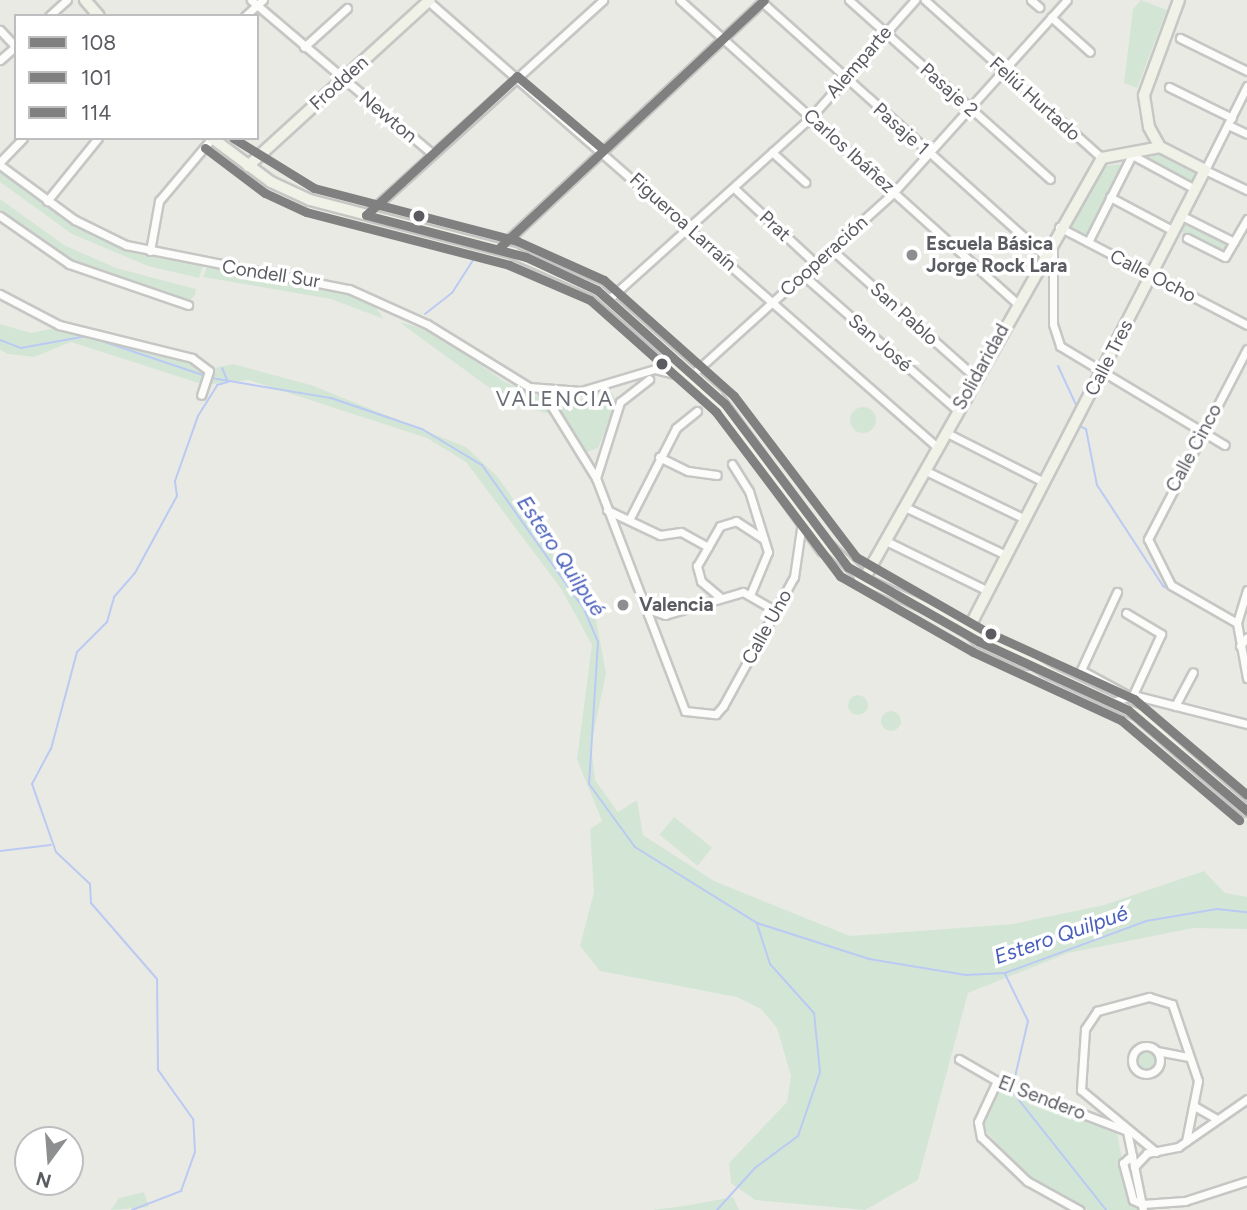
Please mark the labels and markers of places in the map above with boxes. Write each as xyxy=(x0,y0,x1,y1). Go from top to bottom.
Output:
unlabelled marker xyxy=(412,209,426,223)
place label: Escuela Básica Jorge Rock Lara xyxy=(926,233,1067,277)
marker: Escuela Básica Jorge Rock Lara xyxy=(904,247,920,263)
unlabelled marker xyxy=(655,357,669,371)
place label: Valencia xyxy=(639,594,714,616)
marker: Valencia xyxy=(613,595,633,615)
unlabelled marker xyxy=(984,627,998,641)

